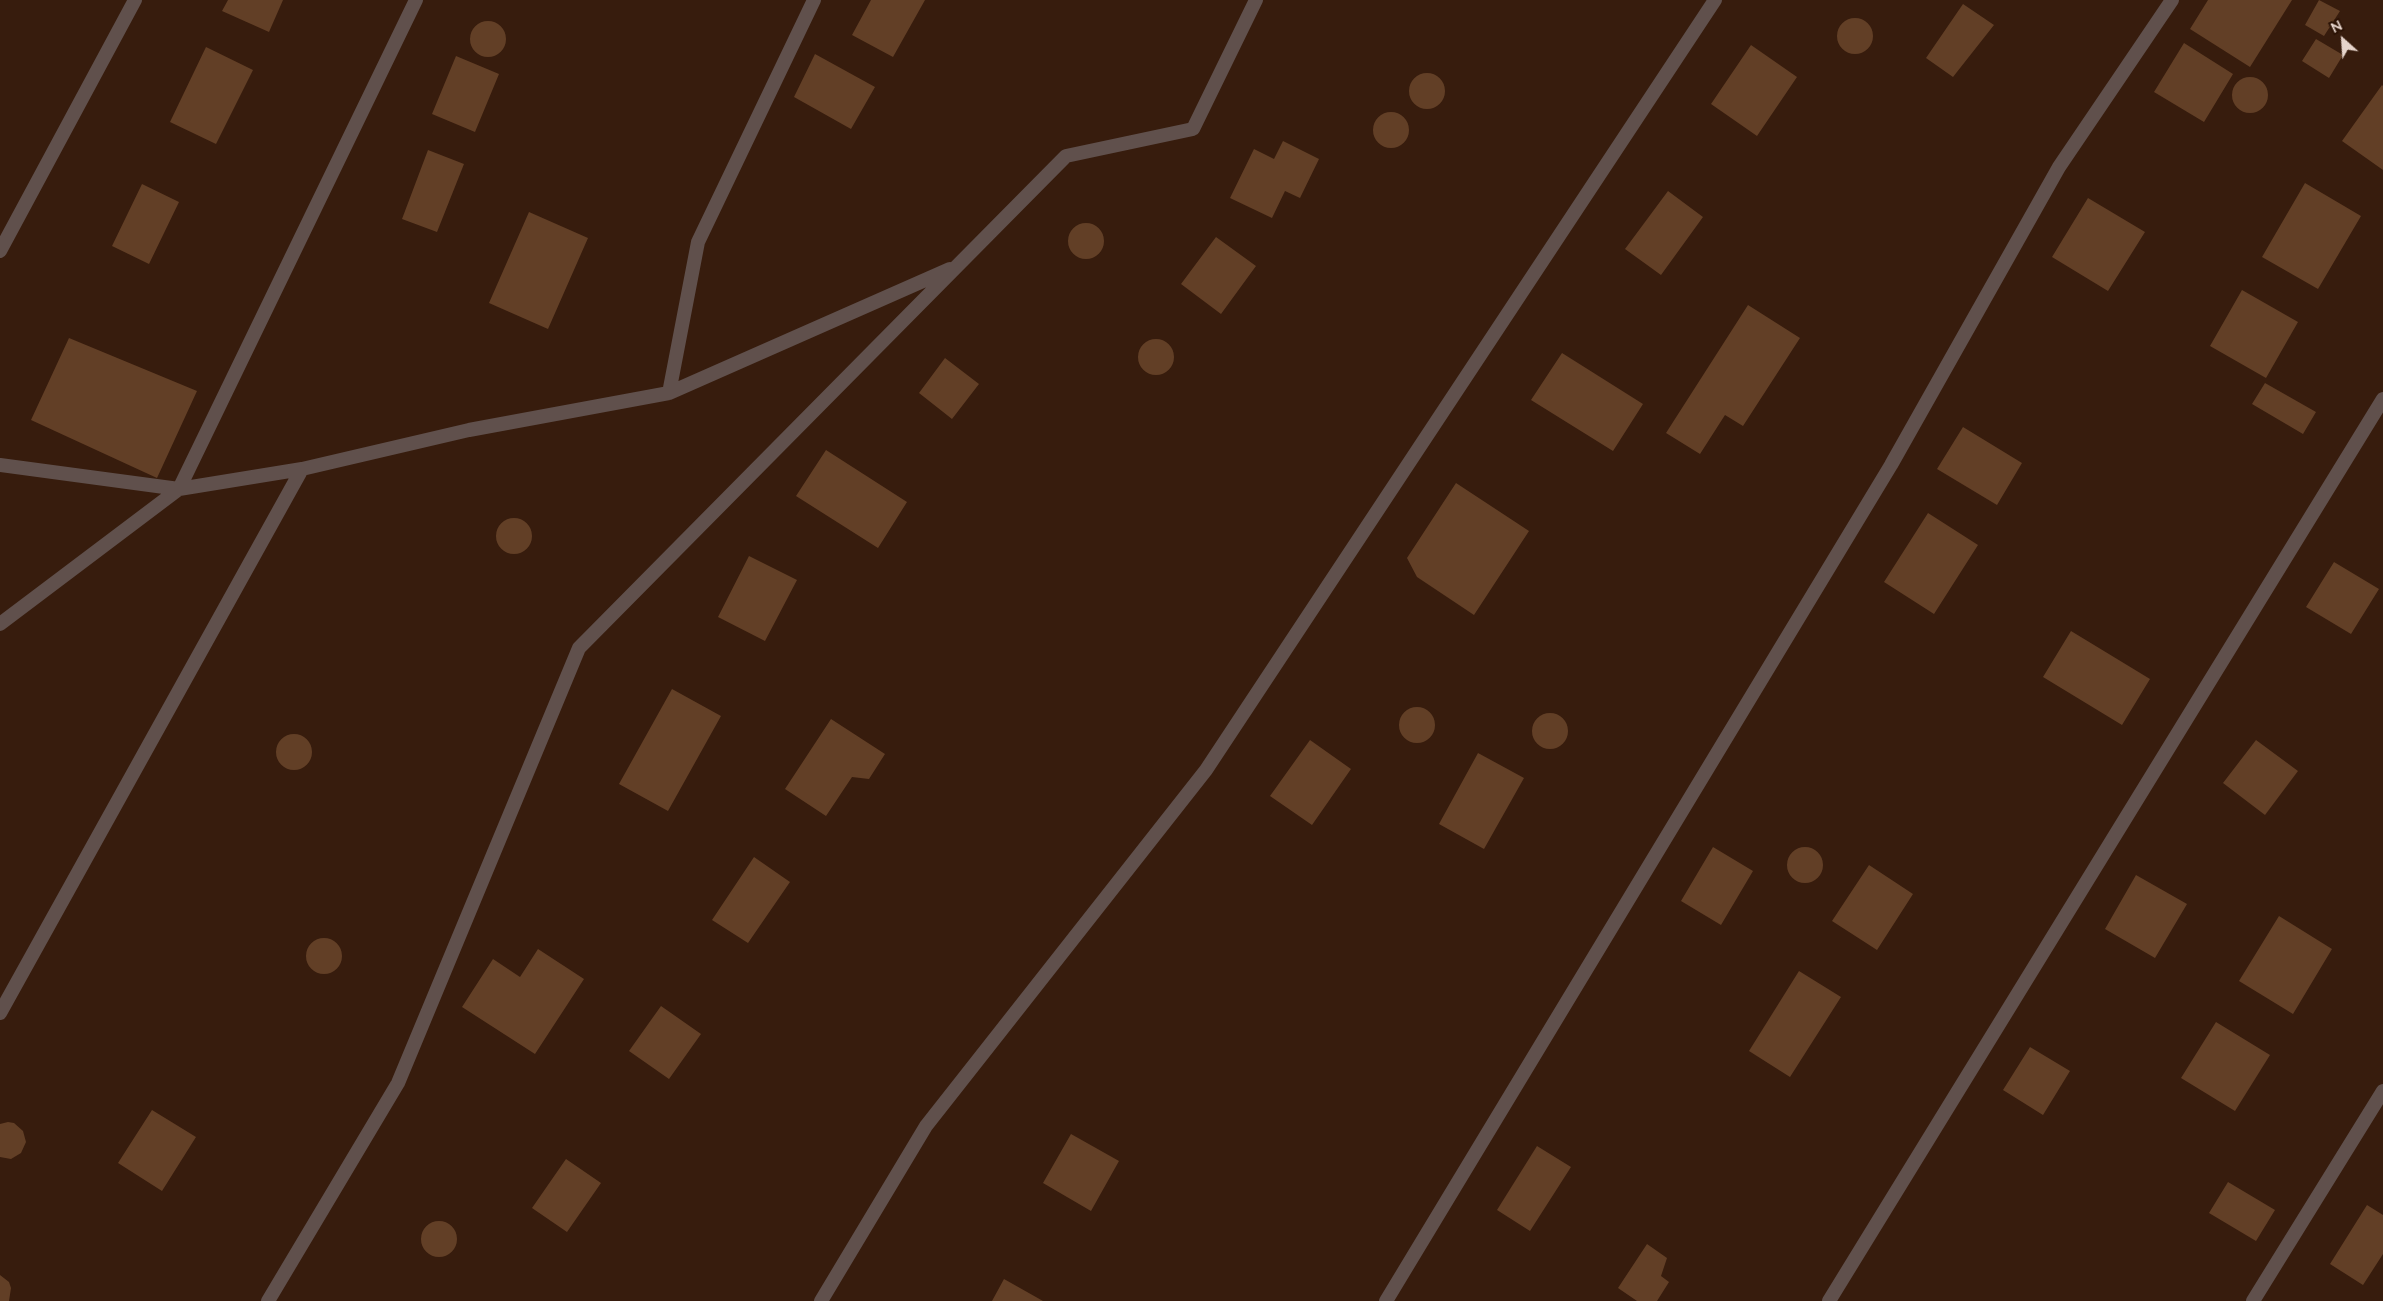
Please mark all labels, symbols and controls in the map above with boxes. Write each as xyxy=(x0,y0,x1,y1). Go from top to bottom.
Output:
north arrow xyxy=(2318,15,2368,65)
text: N xyxy=(2328,16,2345,37)

